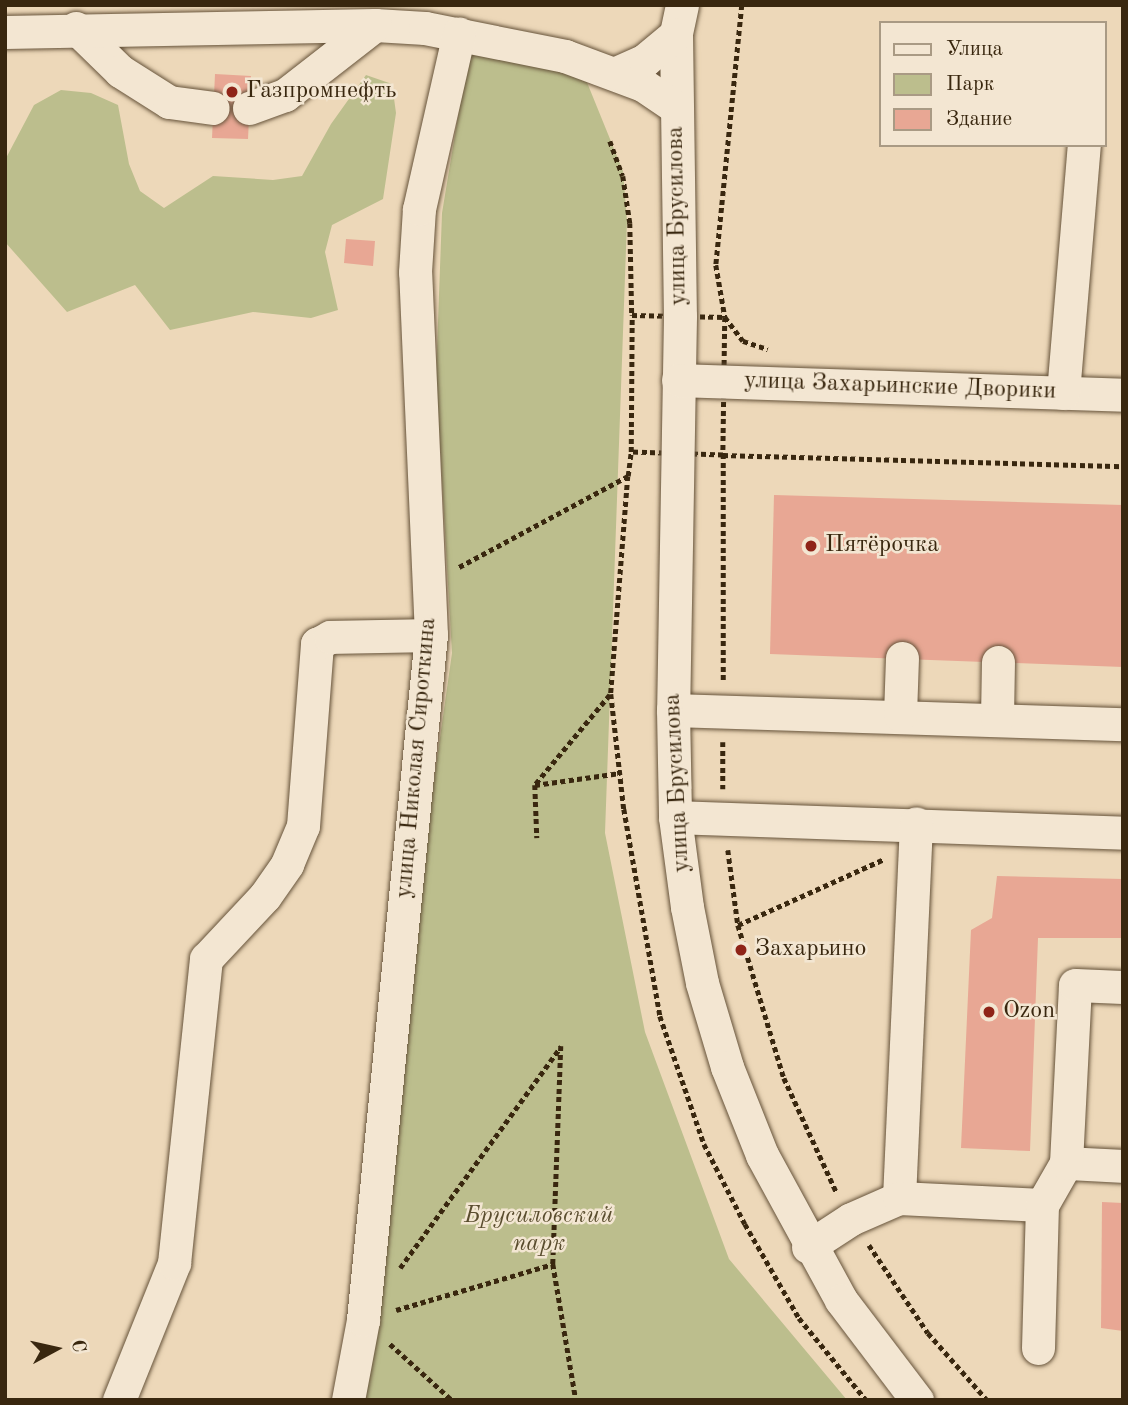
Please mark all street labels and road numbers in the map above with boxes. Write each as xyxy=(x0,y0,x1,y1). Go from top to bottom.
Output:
street label: улица Брусилова xyxy=(662,126,694,306)
street label: улица Захарьинские Дворики xyxy=(743,367,1057,407)
street label: улица Николая Сироткина xyxy=(390,616,444,900)
street label: улица Брусилова xyxy=(659,693,697,873)

